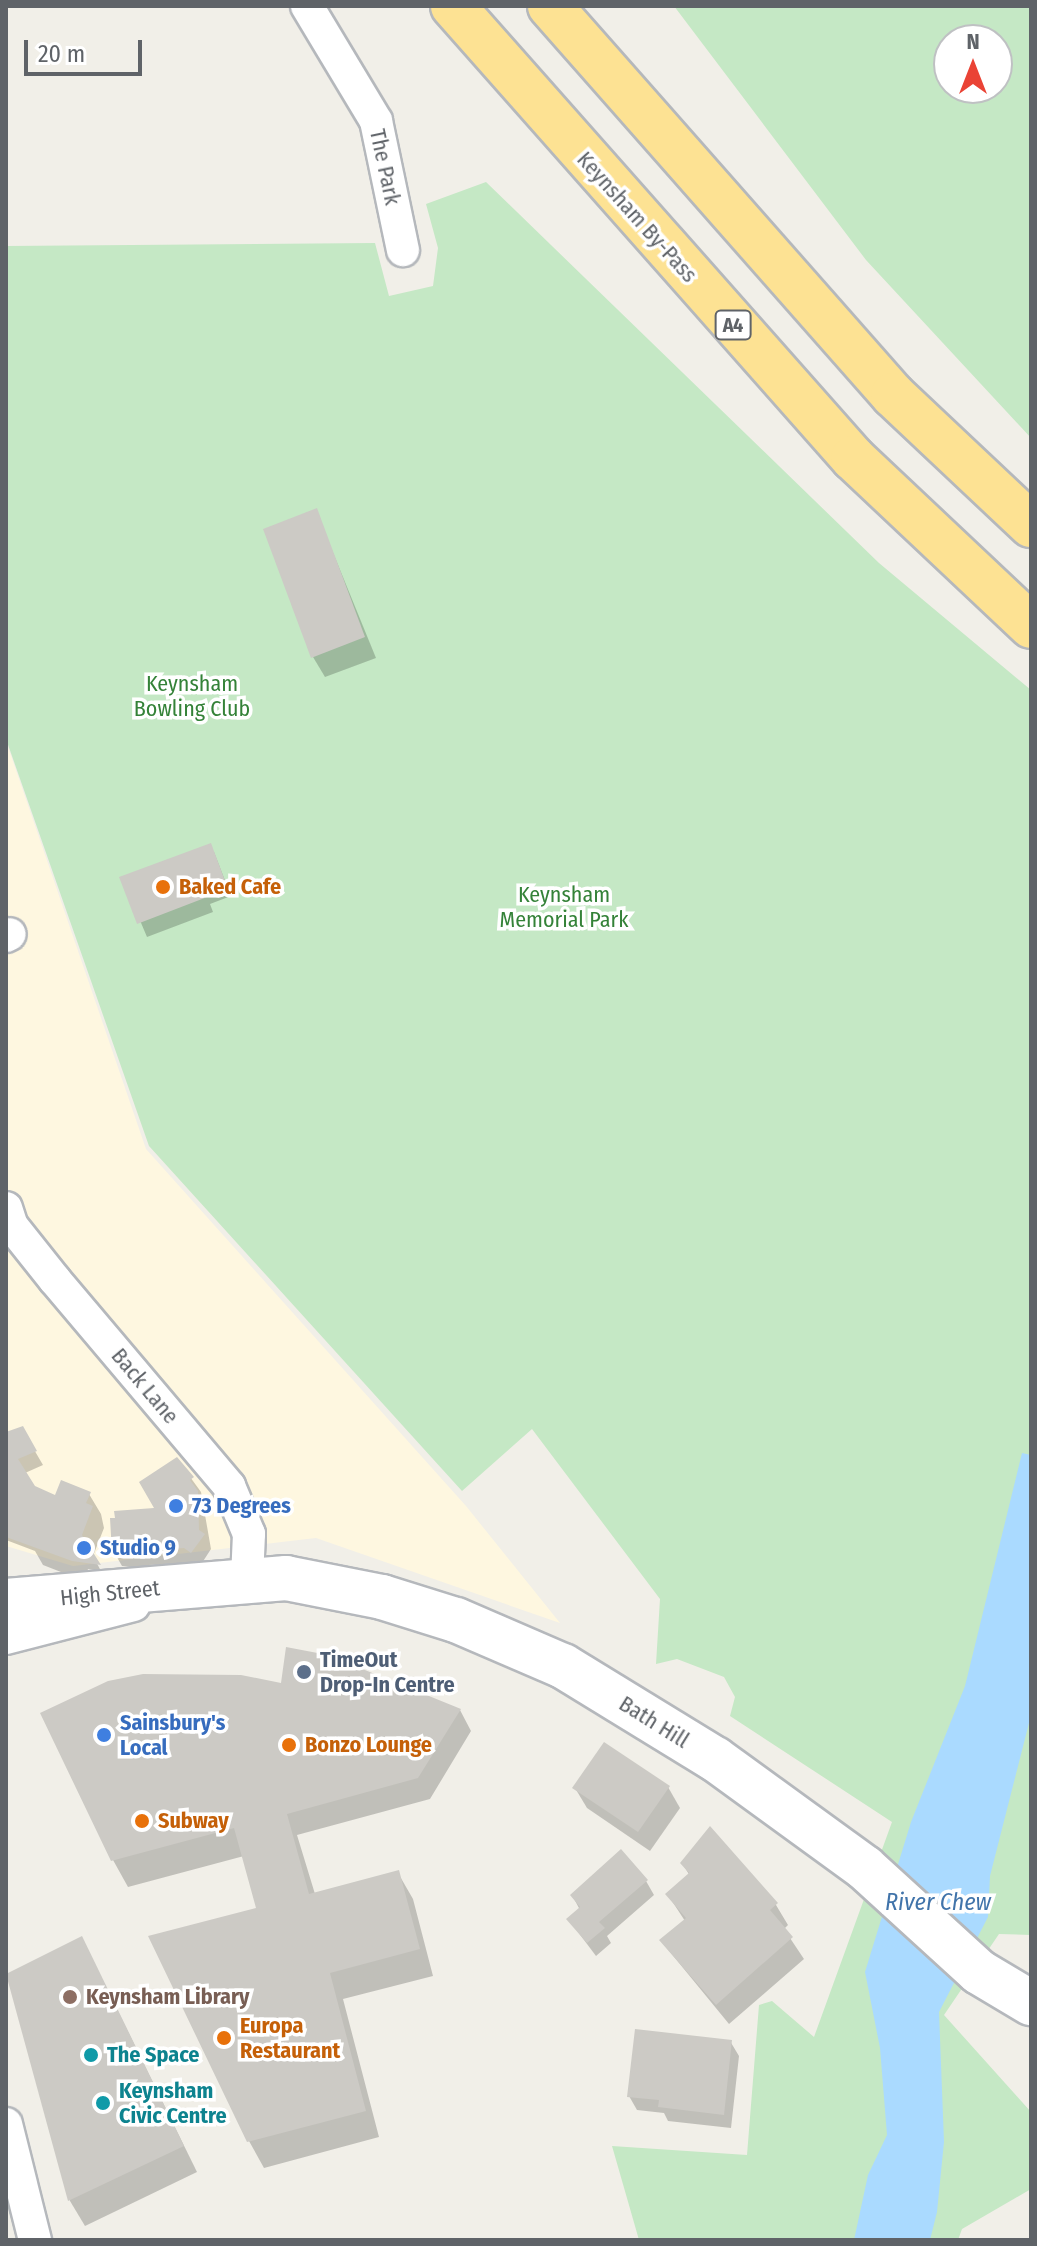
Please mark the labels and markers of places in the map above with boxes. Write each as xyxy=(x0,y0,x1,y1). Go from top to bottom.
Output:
place label: Baked Cafe xyxy=(179,874,281,900)
marker: Baked Cafe xyxy=(154,878,172,896)
place label: 73 Degrees xyxy=(192,1493,291,1519)
marker: 73 Degrees xyxy=(167,1497,185,1515)
place label: Studio 9 xyxy=(100,1535,176,1561)
marker: Studio 9 xyxy=(75,1539,93,1557)
place label: TimeOut Drop-In Centre xyxy=(320,1646,455,1698)
marker: TimeOut Drop-In Centre xyxy=(295,1663,313,1681)
place label: Sainsbury's Local xyxy=(120,1709,225,1760)
marker: Sainsbury's Local xyxy=(95,1726,113,1744)
place label: Bonzo Lounge xyxy=(305,1732,432,1758)
marker: Bonzo Lounge xyxy=(280,1736,298,1754)
place label: Subway xyxy=(158,1808,229,1834)
marker: Subway xyxy=(133,1812,151,1830)
place label: Keynsham Library xyxy=(86,1984,250,2010)
marker: Keynsham Library xyxy=(61,1988,79,2006)
place label: Europa Restaurant xyxy=(240,2012,340,2064)
marker: Europa Restaurant xyxy=(215,2029,233,2047)
place label: The Space xyxy=(107,2042,199,2068)
marker: The Space xyxy=(82,2046,100,2064)
place label: Keynsham Civic Centre xyxy=(119,2077,227,2128)
marker: Keynsham Civic Centre xyxy=(94,2094,112,2112)

